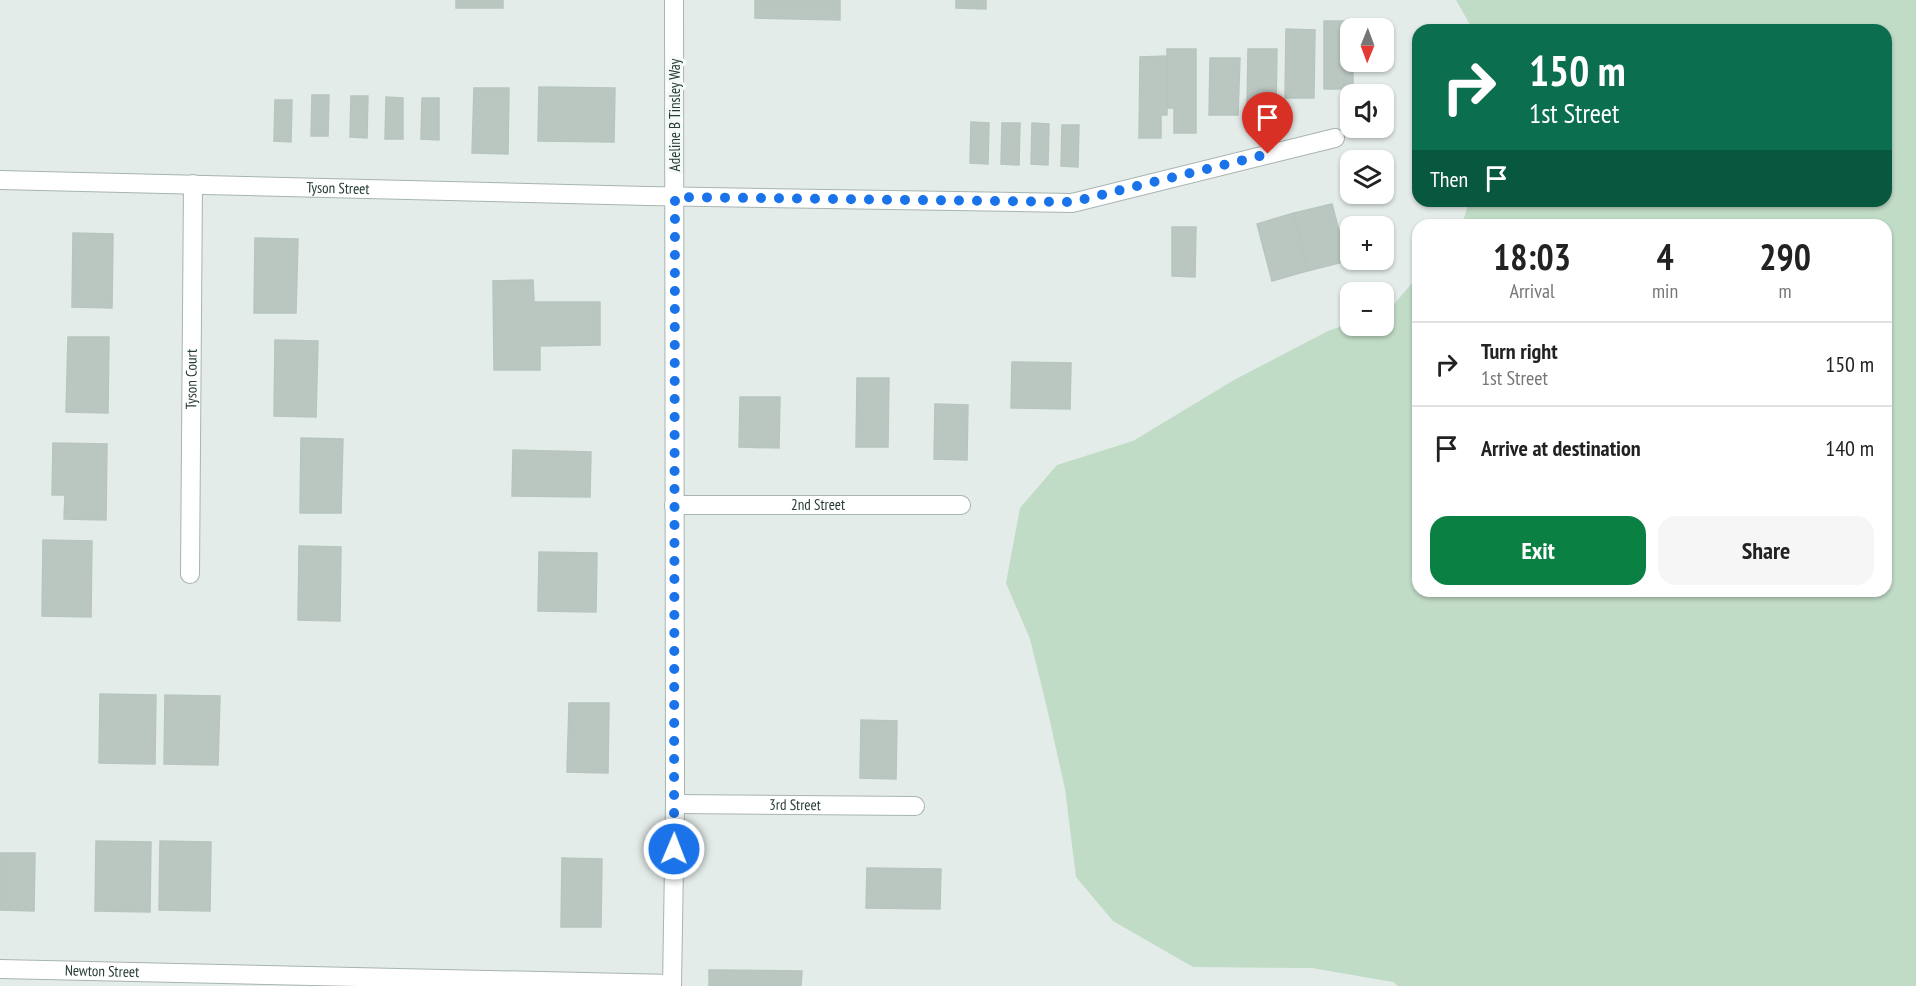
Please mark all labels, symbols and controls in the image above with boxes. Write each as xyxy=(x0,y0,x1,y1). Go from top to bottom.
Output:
north arrow xyxy=(1340,18,1394,72)
map controls xyxy=(1340,18,1394,336)
text: 150 m xyxy=(1529,43,1626,98)
icon: right xyxy=(1430,48,1508,126)
street label: Adeline B Tinsley Way xyxy=(665,58,684,171)
button: sound xyxy=(1340,84,1394,138)
pin xyxy=(1242,92,1293,154)
text: 1st Street xyxy=(1529,96,1619,130)
icon: arrive xyxy=(1251,101,1284,134)
button: layers xyxy=(1340,150,1394,204)
icon: arrive xyxy=(1480,162,1513,195)
text: Then xyxy=(1430,165,1468,193)
street label: Tyson Street xyxy=(306,178,370,198)
button: + xyxy=(1340,216,1394,270)
text: 18:03 xyxy=(1493,233,1571,280)
text: 4 xyxy=(1656,233,1674,280)
text: 290 xyxy=(1759,233,1811,280)
text: Arrival xyxy=(1509,278,1555,304)
text: min xyxy=(1652,278,1678,304)
text: m xyxy=(1779,278,1792,304)
button: − xyxy=(1340,282,1394,336)
text: Turn right xyxy=(1481,337,1558,365)
icon: right xyxy=(1430,348,1463,381)
street label: Tyson Court xyxy=(181,349,201,409)
text: 150 m xyxy=(1825,350,1874,378)
text: 1st Street xyxy=(1481,365,1548,391)
icon: arrive xyxy=(1430,432,1463,465)
text: Arrive at destination xyxy=(1481,434,1641,462)
text: 140 m xyxy=(1825,434,1874,462)
street label: 2nd Street xyxy=(791,495,845,514)
button: Exit xyxy=(1430,516,1646,585)
button: Share xyxy=(1658,516,1874,585)
street label: 3rd Street xyxy=(769,795,821,814)
position arrow xyxy=(642,817,706,881)
street label: Newton Street xyxy=(65,960,139,981)

